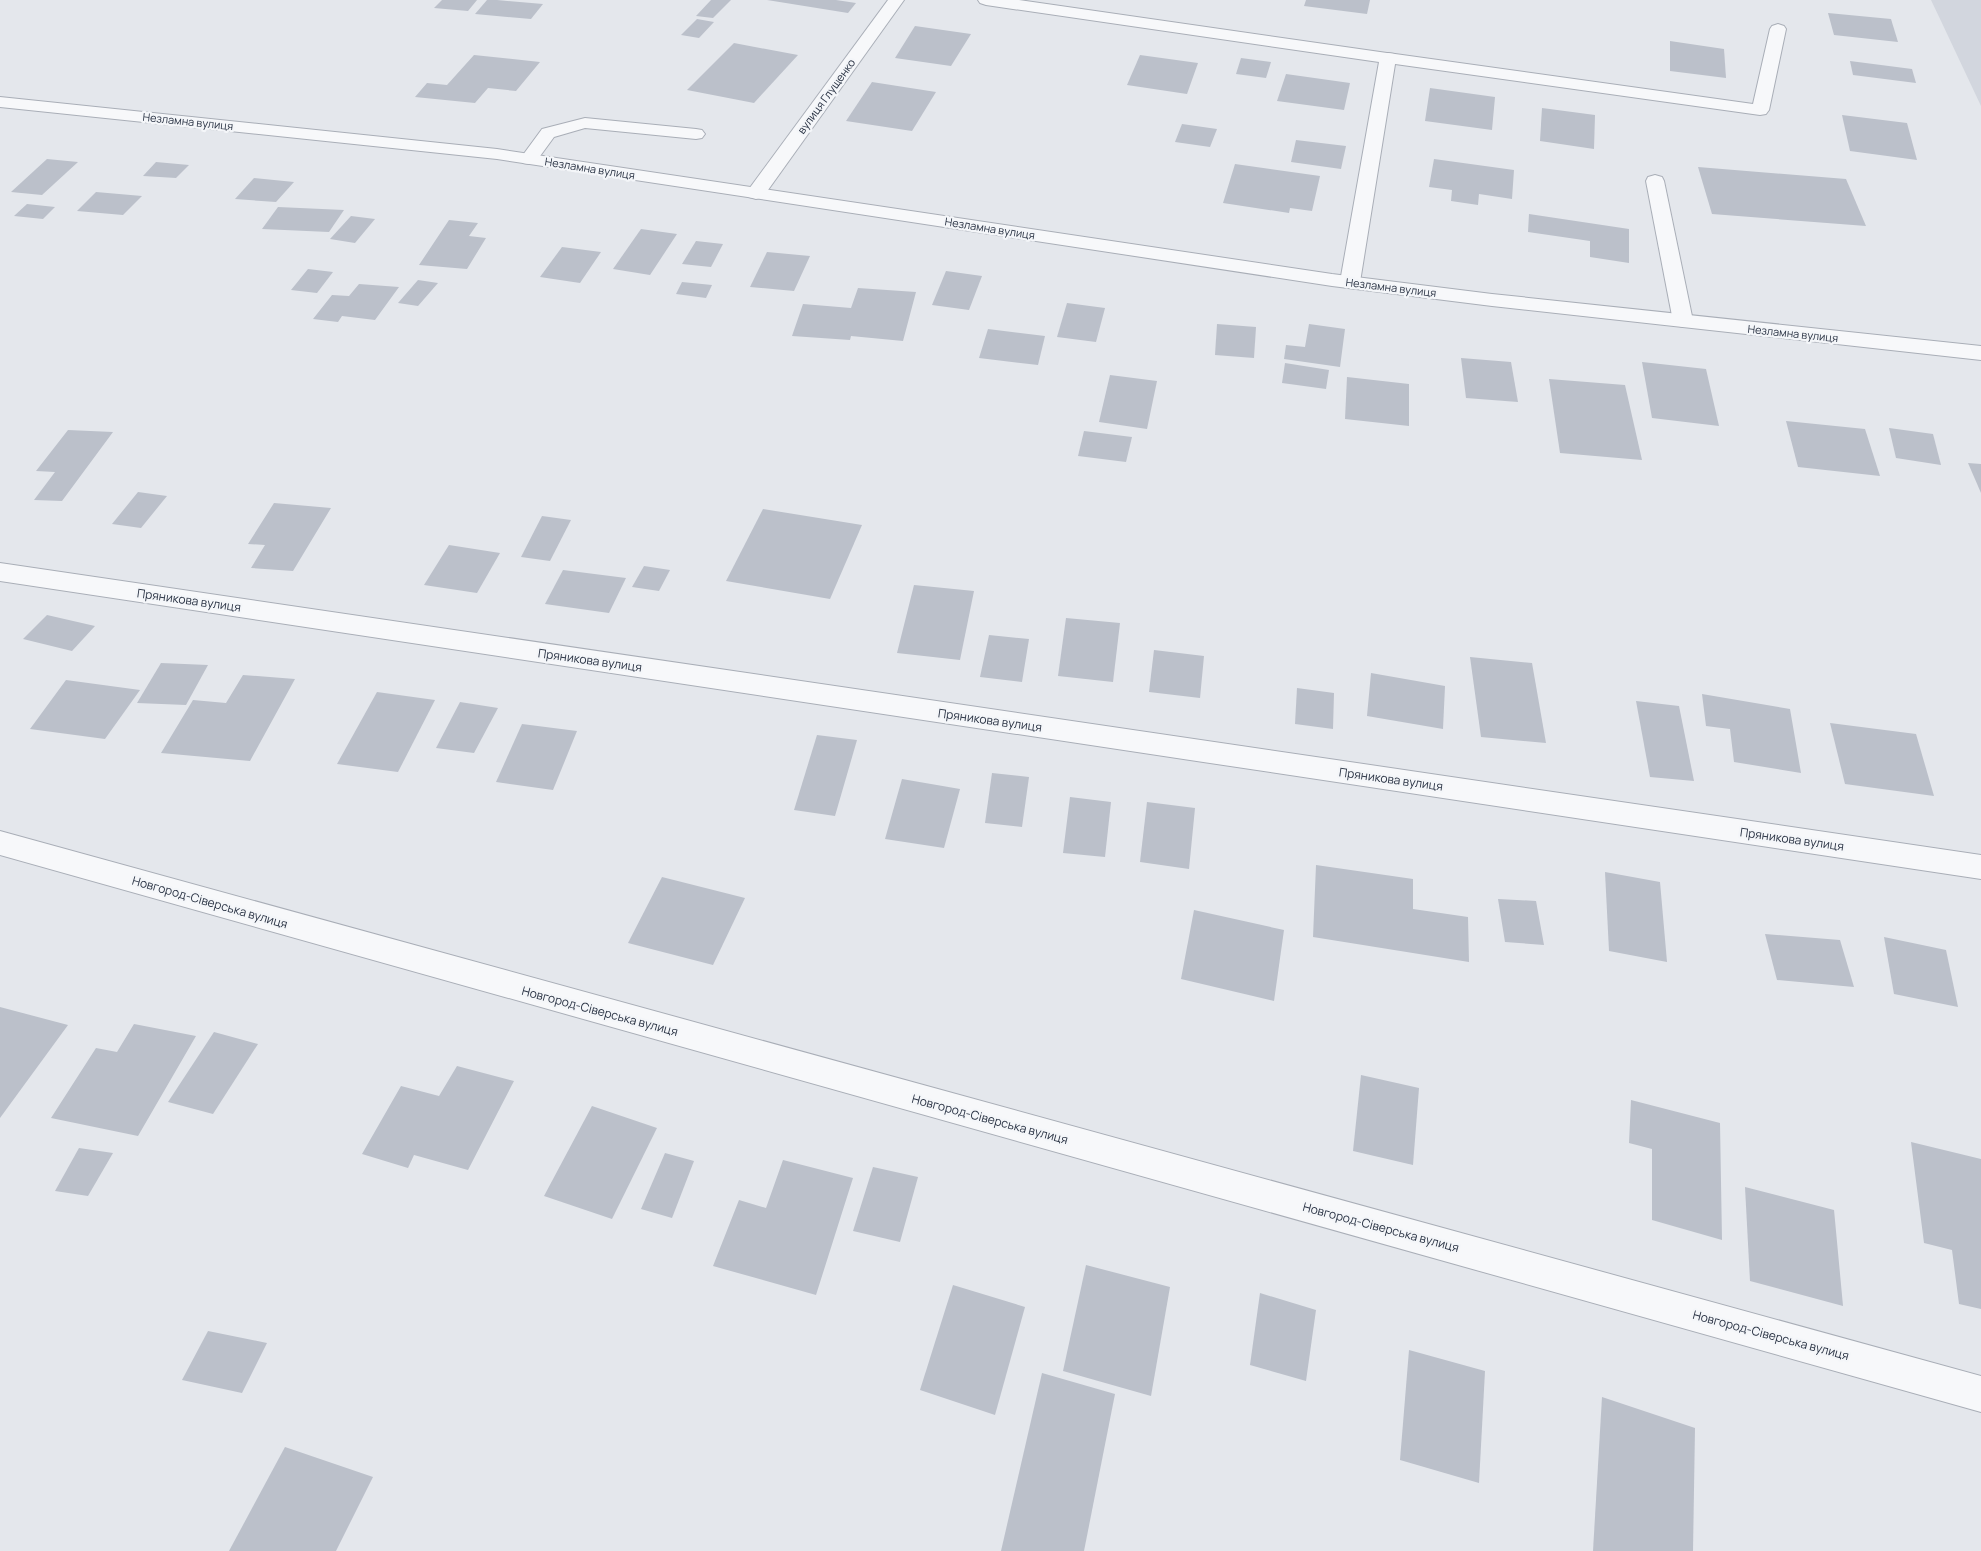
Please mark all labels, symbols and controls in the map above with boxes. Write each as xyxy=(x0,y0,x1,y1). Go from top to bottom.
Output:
street label: вулиця Глущенко xyxy=(794,55,859,137)
street label: Незламна вулиця xyxy=(142,109,234,133)
street label: Незламна вулиця xyxy=(544,153,636,183)
street label: Незламна вулиця xyxy=(944,213,1036,243)
street label: Незламна вулиця xyxy=(1345,274,1437,300)
street label: Незламна вулиця xyxy=(1747,321,1839,345)
street label: Пряникова вулиця xyxy=(136,584,242,616)
street label: Пряникова вулиця xyxy=(537,644,643,676)
street label: Пряникова вулиця xyxy=(937,704,1043,736)
street label: Пряникова вулиця xyxy=(1338,763,1444,795)
street label: Пряникова вулиця xyxy=(1739,823,1845,855)
street label: Новгород-Сіверська вулиця xyxy=(130,872,290,932)
street label: Новгород-Сіверська вулиця xyxy=(520,982,680,1040)
street label: Новгород-Сіверська вулиця xyxy=(910,1090,1070,1148)
street label: Новгород-Сіверська вулиця xyxy=(1301,1198,1461,1256)
street label: Новгород-Сіверська вулиця xyxy=(1691,1306,1851,1364)

